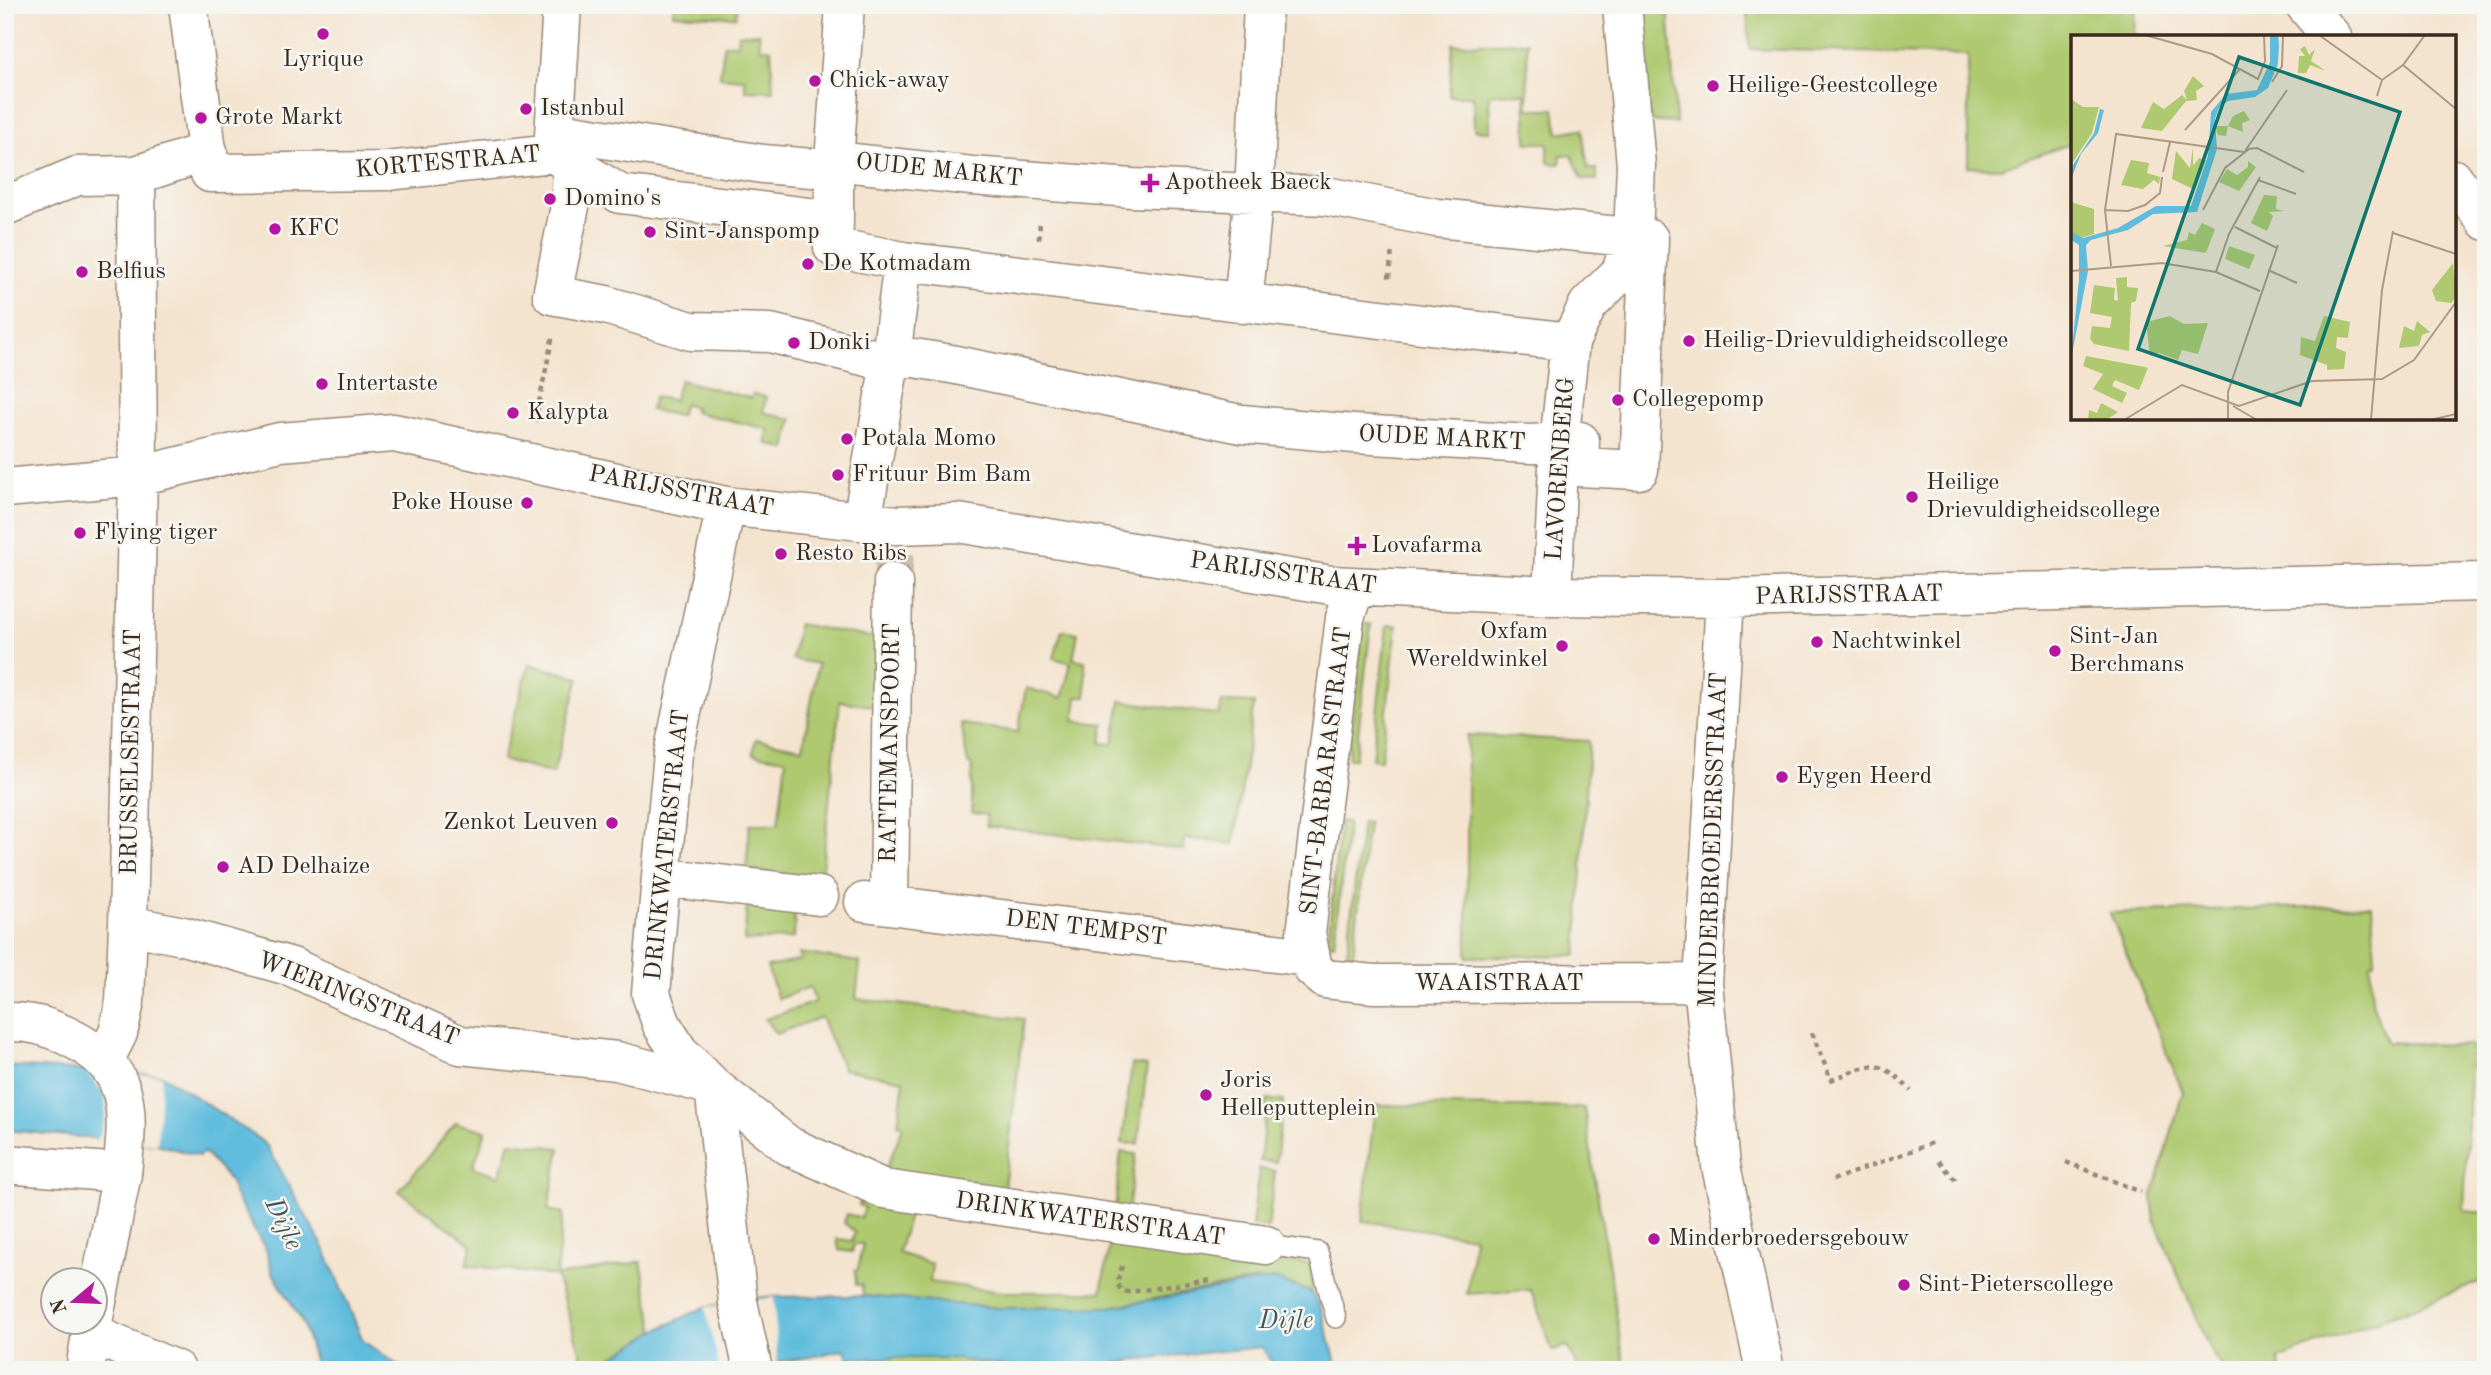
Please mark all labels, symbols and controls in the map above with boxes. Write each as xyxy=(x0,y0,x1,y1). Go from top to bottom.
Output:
marker: Lyrique xyxy=(315,26,331,42)
inset map xyxy=(2071,35,2456,420)
place label: Lyrique xyxy=(282,48,364,72)
place label: Chick-away xyxy=(829,69,950,93)
marker: Chick-away xyxy=(807,73,823,89)
place label: Heilige-Geestcollege xyxy=(1727,74,1938,98)
marker: Heilige-Geestcollege xyxy=(1705,78,1721,94)
place label: Istanbul xyxy=(540,97,625,121)
marker: Istanbul xyxy=(518,101,534,117)
place label: Grote Markt xyxy=(215,106,343,130)
marker: Grote Markt xyxy=(193,110,209,126)
street label: KORTESTRAAT xyxy=(354,143,542,183)
street label: OUDE MARKT xyxy=(854,150,1024,192)
place label: Apotheek Baeck xyxy=(1164,171,1332,195)
marker: Apotheek Baeck xyxy=(1142,175,1158,191)
place label: Domino's xyxy=(564,187,661,211)
marker: Domino's xyxy=(542,191,558,207)
place label: KFC xyxy=(289,217,339,241)
place label: Sint-Janspomp xyxy=(664,220,820,244)
marker: KFC xyxy=(267,221,283,237)
marker: Sint-Janspomp xyxy=(642,224,658,240)
place label: De Kotmadam xyxy=(822,252,971,276)
marker: De Kotmadam xyxy=(800,256,816,272)
place label: Belfius xyxy=(96,260,166,284)
marker: Belfius xyxy=(74,264,90,280)
place label: Heilig-Drievuldigheidscollege xyxy=(1703,329,2008,353)
place label: Donki xyxy=(808,331,871,355)
marker: Heilig-Drievuldigheidscollege xyxy=(1681,333,1697,349)
marker: Donki xyxy=(786,335,802,351)
place label: Intertaste xyxy=(336,372,438,396)
marker: Intertaste xyxy=(314,376,330,392)
street label: LAVORENBERG xyxy=(1543,376,1579,562)
place label: Collegepomp xyxy=(1632,388,1764,412)
marker: Collegepomp xyxy=(1610,392,1626,408)
place label: Kalypta xyxy=(527,401,609,425)
marker: Kalypta xyxy=(505,405,521,421)
street label: OUDE MARKT xyxy=(1358,423,1526,455)
place label: Potala Momo xyxy=(861,427,996,451)
marker: Potala Momo xyxy=(839,431,855,447)
street label: PARIJSSTRAAT xyxy=(586,462,776,522)
place label: Frituur Bim Bam xyxy=(852,463,1031,487)
marker: Frituur Bim Bam xyxy=(830,467,846,483)
place label: Heilige Drievuldigheidscollege xyxy=(1926,471,2160,523)
marker: Heilige Drievuldigheidscollege xyxy=(1904,489,1920,505)
place label: Poke House xyxy=(391,491,513,515)
marker: Poke House xyxy=(519,495,535,511)
place label: Flying tiger xyxy=(94,521,217,545)
marker: Flying tiger xyxy=(72,525,88,541)
place label: Lovafarma xyxy=(1371,534,1482,558)
marker: Lovafarma xyxy=(1349,538,1365,554)
place label: Resto Ribs xyxy=(795,542,907,566)
marker: Resto Ribs xyxy=(773,546,789,562)
street label: PARIJSSTRAAT xyxy=(1188,549,1378,599)
street label: PARIJSSTRAAT xyxy=(1755,582,1943,610)
place label: Oxfam Wereldwinkel xyxy=(1406,620,1548,672)
street label: RATTEMANSPOORT xyxy=(877,623,905,863)
street label: SINT-BARBARASTRAAT xyxy=(1297,625,1357,917)
place label: Sint-Jan Berchmans xyxy=(2069,625,2184,677)
street label: BRUSSELSESTRAAT xyxy=(118,629,146,875)
place label: Nachtwinkel xyxy=(1831,630,1961,654)
marker: Nachtwinkel xyxy=(1809,634,1825,650)
marker: Oxfam Wereldwinkel xyxy=(1554,638,1570,654)
marker: Sint-Jan Berchmans xyxy=(2047,643,2063,659)
street label: MINDERBROEDERSSTRAAT xyxy=(1696,672,1732,1008)
street label: DRINKWATERSTRAAT xyxy=(642,708,694,982)
place label: Eygen Heerd xyxy=(1796,765,1932,789)
marker: Eygen Heerd xyxy=(1774,769,1790,785)
place label: Zenkot Leuven xyxy=(443,811,598,835)
marker: Zenkot Leuven xyxy=(604,815,620,831)
place label: AD Delhaize xyxy=(237,855,370,879)
marker: AD Delhaize xyxy=(215,859,231,875)
street label: DEN TEMPST xyxy=(1004,907,1168,951)
street label: WIERINGSTRAAT xyxy=(254,949,462,1051)
street label: WAAISTRAAT xyxy=(1414,972,1584,996)
place label: Joris Helleputteplein xyxy=(1220,1069,1376,1121)
marker: Joris Helleputteplein xyxy=(1198,1087,1214,1103)
street label: DRINKWATERSTRAAT xyxy=(954,1189,1226,1251)
water label: Dijle xyxy=(259,1193,307,1254)
place label: Minderbroedersgebouw xyxy=(1668,1227,1910,1251)
marker: Minderbroedersgebouw xyxy=(1646,1231,1662,1247)
north arrow xyxy=(38,1266,108,1336)
place label: Sint-Pieterscollege xyxy=(1918,1273,2114,1297)
marker: Sint-Pieterscollege xyxy=(1896,1277,1912,1293)
text: N xyxy=(49,1295,72,1316)
water label: Dijle xyxy=(1258,1308,1313,1334)

